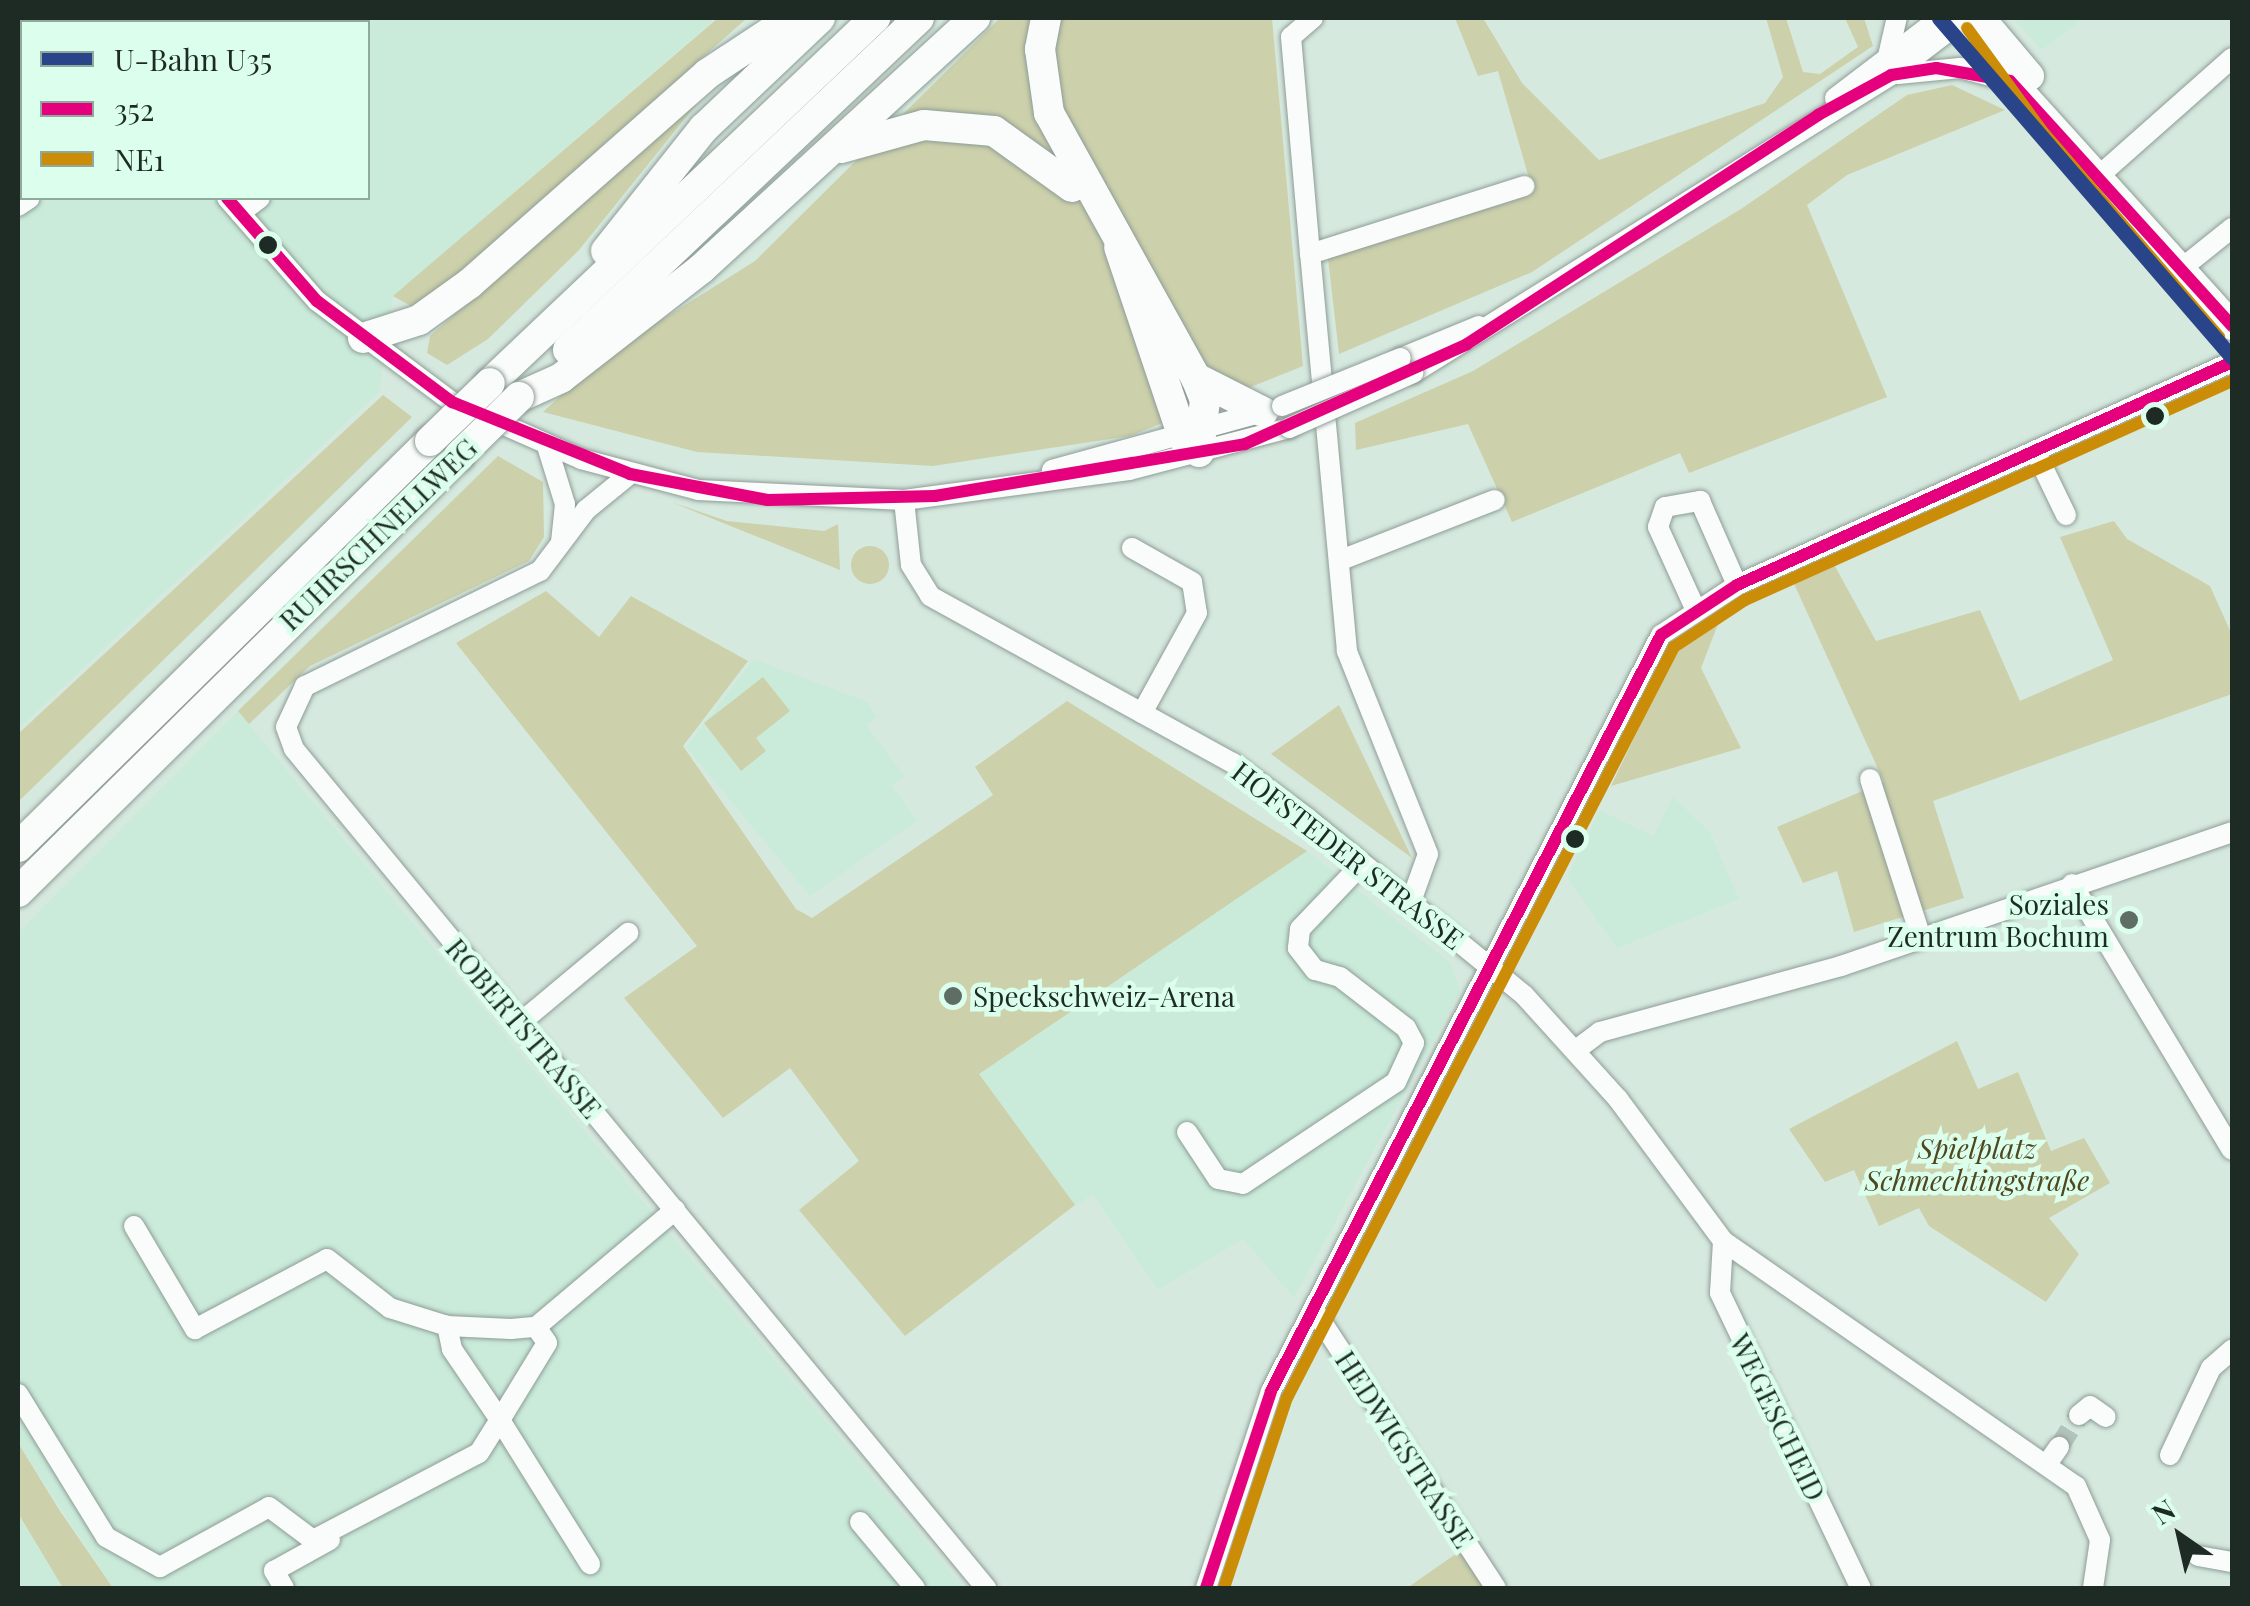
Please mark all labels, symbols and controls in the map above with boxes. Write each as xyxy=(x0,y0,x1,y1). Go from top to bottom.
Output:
legend xyxy=(20,20,370,200)
text: U-Bahn U35 xyxy=(114,39,272,79)
text: 352 xyxy=(114,89,154,129)
text: NE1 xyxy=(114,139,165,179)
unlabelled marker xyxy=(258,235,278,255)
unlabelled marker xyxy=(2145,406,2165,426)
street label: RUHRSCHNELLWEG xyxy=(272,431,484,637)
street label: HOFSTEDER STRASSE xyxy=(1225,754,1471,956)
unlabelled marker xyxy=(1565,829,1585,849)
place label: Soziales Zentrum Bochum xyxy=(1887,887,2109,953)
marker: Soziales Zentrum Bochum xyxy=(2118,909,2140,931)
street label: ROBERTSTRASSE xyxy=(439,931,609,1125)
place label: Speckschweiz-Arena xyxy=(973,979,1235,1013)
marker: Speckschweiz-Arena xyxy=(942,985,964,1007)
park label: Spielplatz Schmechtingstraße xyxy=(1865,1131,2089,1197)
street label: WEGESCHEID xyxy=(1723,1328,1833,1506)
street label: HEDWIGSTRASSE xyxy=(1329,1344,1481,1554)
north arrow xyxy=(2130,1486,2230,1586)
text: N xyxy=(2144,1490,2182,1532)

